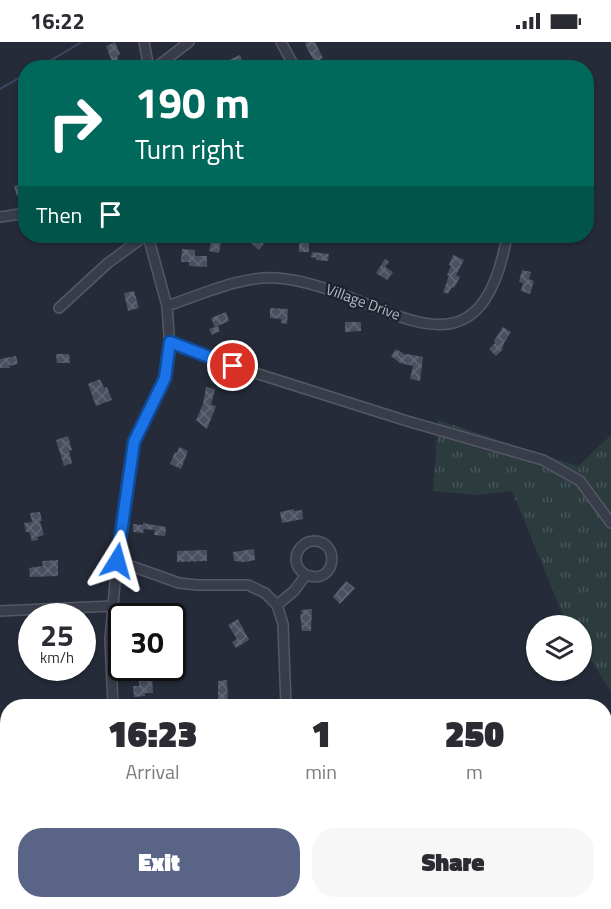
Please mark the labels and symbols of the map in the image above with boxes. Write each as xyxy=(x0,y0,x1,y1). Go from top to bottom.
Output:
street label: Village Drive xyxy=(323,277,404,326)
pin xyxy=(207,340,258,391)
position arrow xyxy=(85,529,149,593)
speed limit sign: 30 xyxy=(108,603,186,681)

